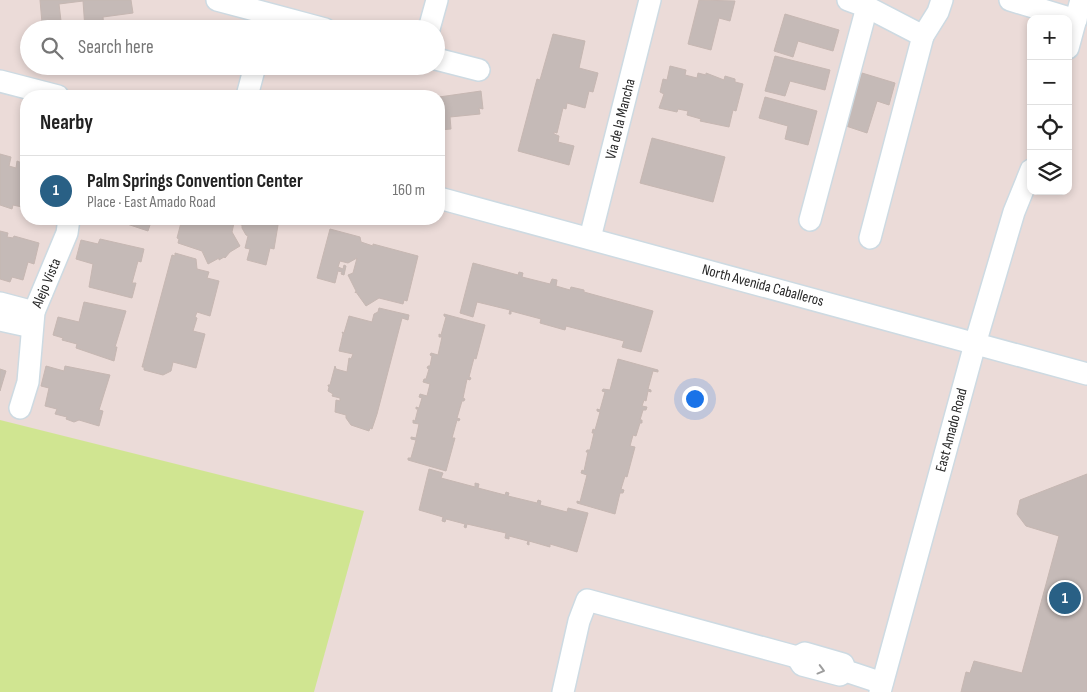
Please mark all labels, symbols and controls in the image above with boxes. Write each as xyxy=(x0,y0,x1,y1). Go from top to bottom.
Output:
map controls xyxy=(1027,15,1072,195)
button: + xyxy=(1027,15,1072,60)
search box xyxy=(20,20,445,75)
icon: search xyxy=(38,34,66,62)
text: Search here xyxy=(78,36,154,59)
button: − xyxy=(1027,60,1072,105)
street label: Via de la Mancha xyxy=(601,77,640,162)
button: locate xyxy=(1027,105,1072,150)
text: Nearby xyxy=(40,110,93,135)
button: layers xyxy=(1027,150,1072,195)
text: Palm Springs Convention Center xyxy=(87,170,303,193)
text: 1 xyxy=(53,181,59,200)
text: 160 m xyxy=(392,181,425,200)
text: Place · East Amado Road xyxy=(87,193,216,212)
street label: Alejo Vista xyxy=(27,255,65,312)
street label: North Avenida Caballeros xyxy=(700,260,826,311)
your location xyxy=(682,386,708,412)
street label: East Amado Road xyxy=(931,386,972,474)
pin: 1 xyxy=(1049,579,1081,617)
one-way arrow xyxy=(816,664,825,675)

